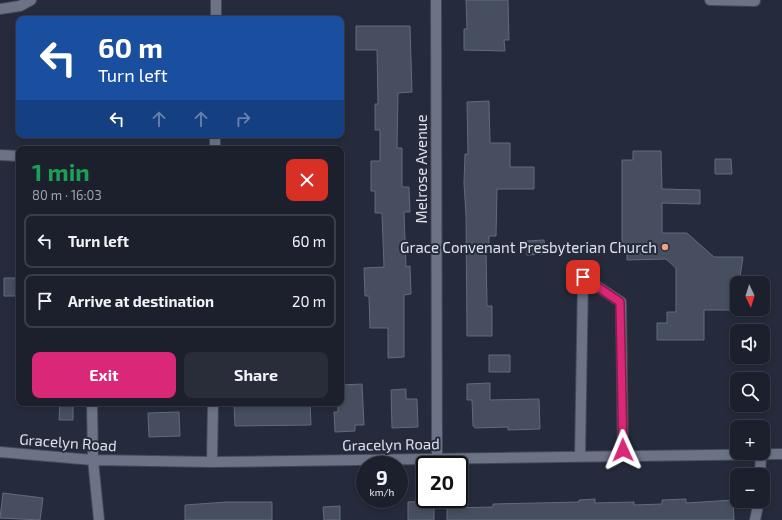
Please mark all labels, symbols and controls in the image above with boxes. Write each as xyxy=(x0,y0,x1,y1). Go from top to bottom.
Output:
text: 60 m xyxy=(98,30,163,64)
icon: left xyxy=(32,32,84,84)
text: Turn left xyxy=(98,64,168,86)
icon: left xyxy=(106,108,128,130)
icon: ahead xyxy=(148,108,170,130)
icon: ahead xyxy=(190,108,212,130)
icon: right xyxy=(232,108,254,130)
street label: Melrose Avenue xyxy=(412,115,430,223)
text: 1 min xyxy=(32,157,90,186)
button: close xyxy=(286,159,328,201)
text: 80 m · 16:03 xyxy=(32,187,102,203)
icon: left xyxy=(34,230,56,252)
text: Turn left xyxy=(68,232,129,250)
text: 60 m xyxy=(292,232,326,250)
place label: Grace Convenant Presbyterian Church xyxy=(400,238,657,256)
marker: Grace Convenant Presbyterian Church xyxy=(660,242,670,252)
pin xyxy=(566,260,600,294)
icon: arrive xyxy=(572,266,594,288)
north arrow xyxy=(730,276,770,316)
map controls xyxy=(730,276,770,508)
icon: arrive xyxy=(34,290,56,312)
text: Arrive at destination xyxy=(68,292,214,310)
text: 20 m xyxy=(292,292,326,310)
button: sound xyxy=(730,324,770,364)
button: Exit xyxy=(32,352,176,398)
button: Share xyxy=(184,352,328,398)
button: search xyxy=(730,372,770,412)
button: + xyxy=(730,420,770,460)
position arrow xyxy=(602,429,644,471)
street label: Gracelyn Road xyxy=(19,430,117,454)
street label: Gracelyn Road xyxy=(342,434,440,454)
speed limit sign: 20 xyxy=(416,456,468,508)
text: 9 xyxy=(376,465,388,489)
button: − xyxy=(730,468,770,508)
text: km/h xyxy=(370,486,394,498)

